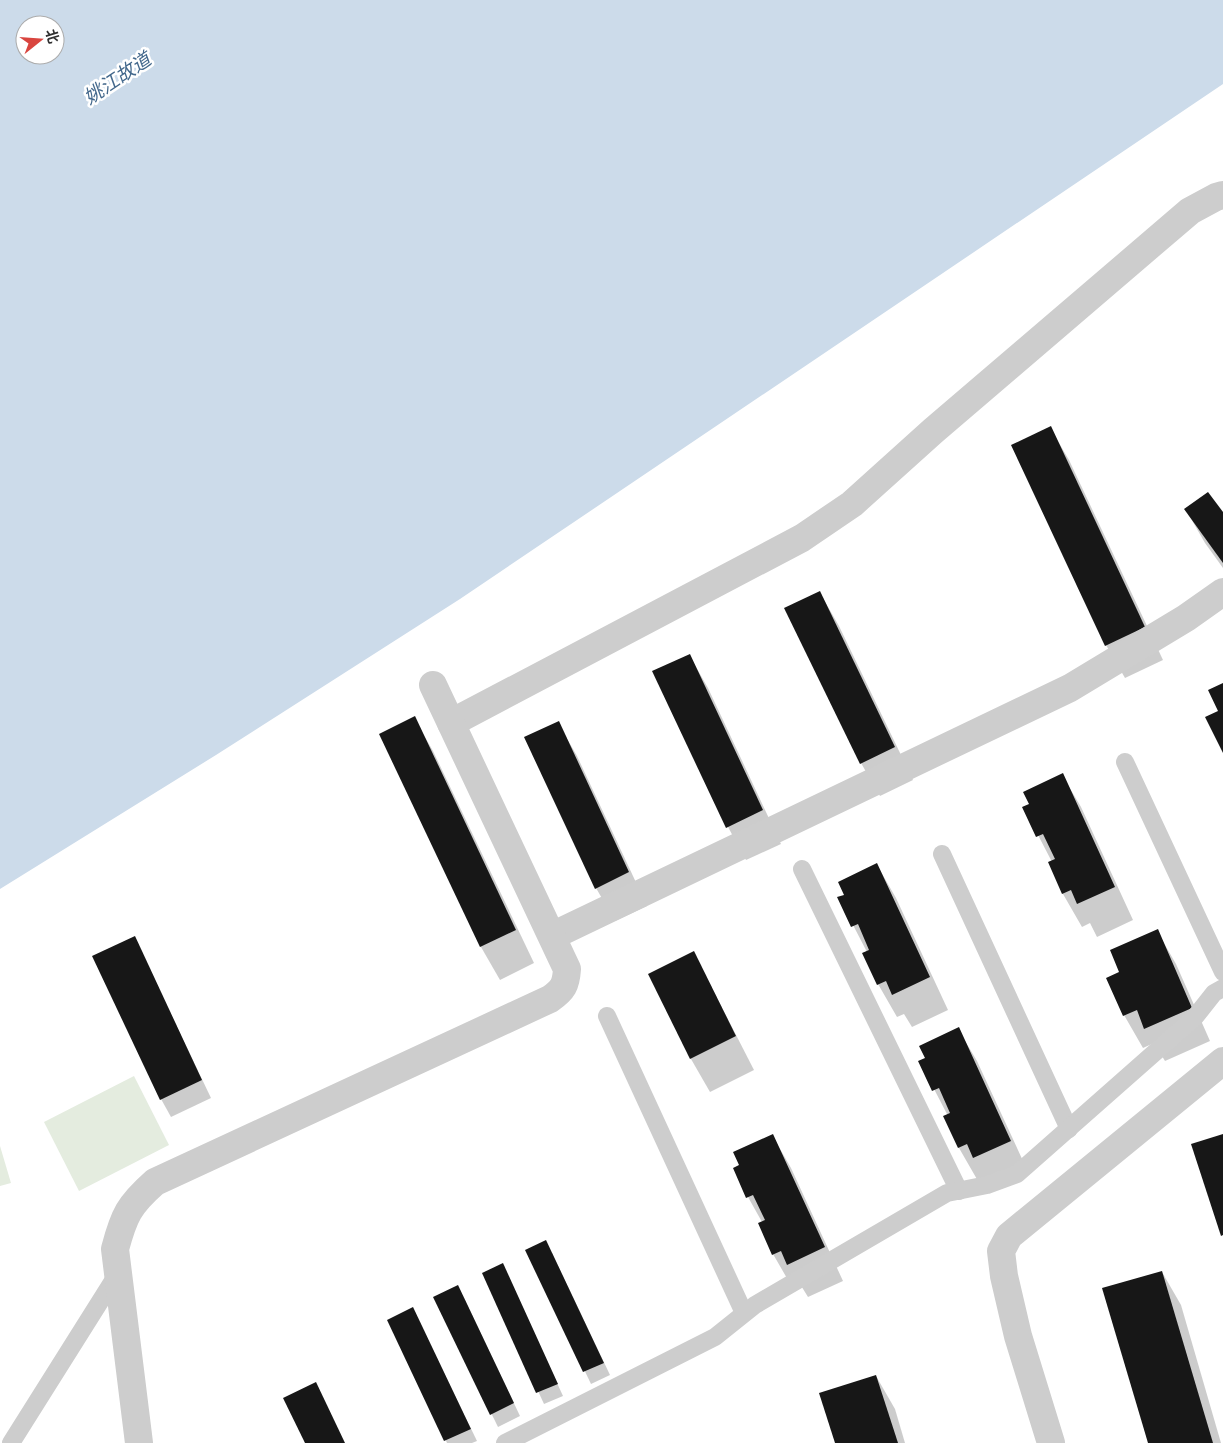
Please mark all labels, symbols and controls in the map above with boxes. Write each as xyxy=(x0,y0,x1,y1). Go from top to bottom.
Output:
north arrow xyxy=(15,15,65,65)
text: 北 xyxy=(42,27,63,46)
water label: 姚江故道 xyxy=(79,45,158,110)

